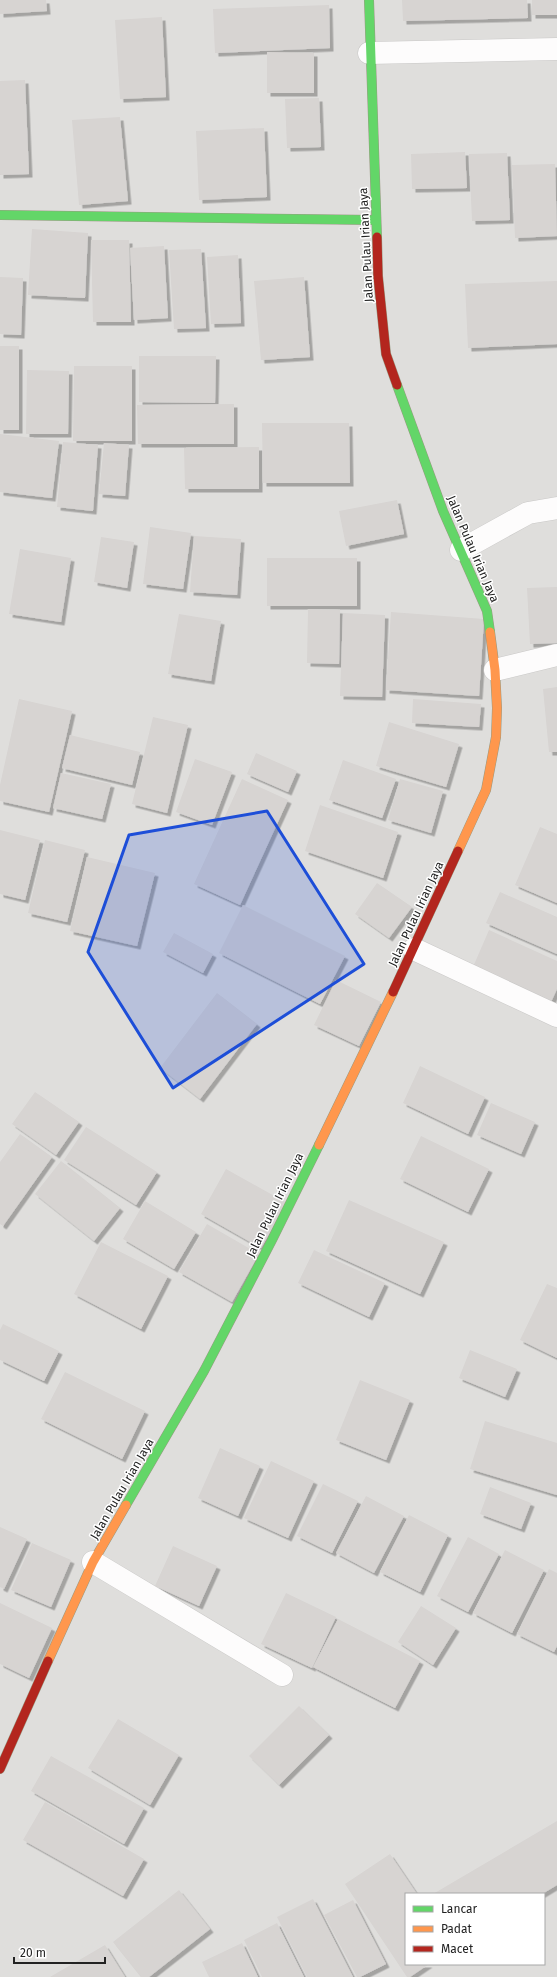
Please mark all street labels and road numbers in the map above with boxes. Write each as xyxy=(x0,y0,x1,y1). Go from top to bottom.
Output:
street label: Jalan Pulau Irian Jaya xyxy=(356,187,376,303)
street label: Jalan Pulau Irian Jaya xyxy=(444,494,502,604)
street label: Jalan Pulau Irian Jaya xyxy=(385,859,447,969)
street label: Jalan Pulau Irian Jaya xyxy=(244,1150,306,1260)
street label: Jalan Pulau Irian Jaya xyxy=(87,1436,157,1542)

